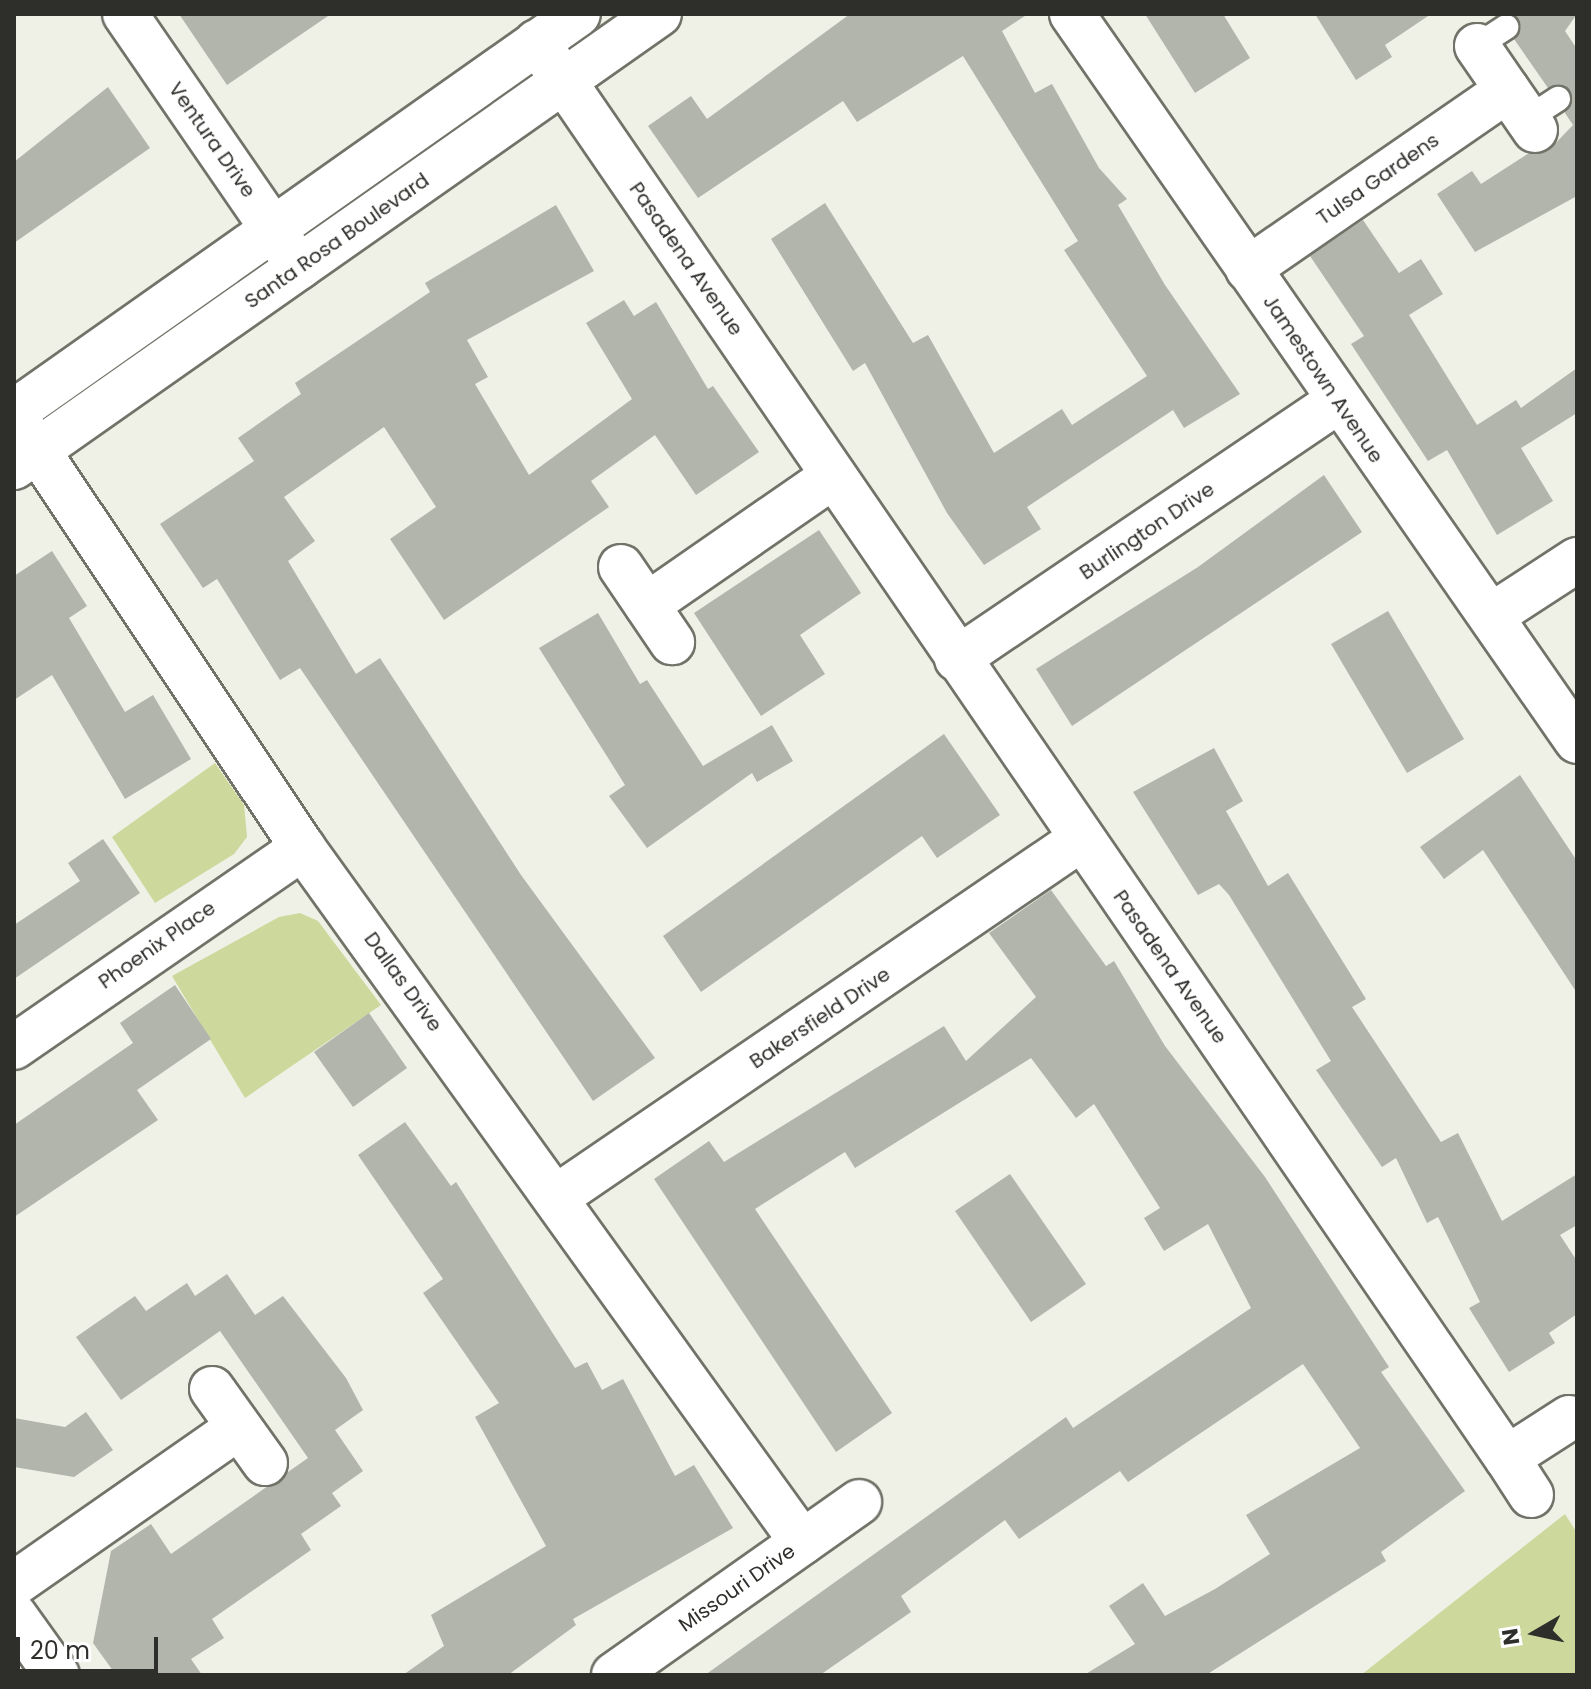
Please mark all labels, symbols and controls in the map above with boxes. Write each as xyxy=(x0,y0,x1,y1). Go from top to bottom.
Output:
street label: Ventura Drive xyxy=(163,78,261,202)
street label: Tulsa Gardens xyxy=(1312,128,1444,230)
street label: Santa Rosa Boulevard xyxy=(240,168,434,314)
street label: Pasadena Avenue xyxy=(624,178,748,340)
street label: Jamestown Avenue xyxy=(1258,291,1388,467)
street label: Burlington Drive xyxy=(1075,477,1219,585)
street label: Pasadena Avenue xyxy=(1108,886,1232,1048)
street label: Phoenix Place xyxy=(94,896,220,994)
street label: Dallas Drive xyxy=(359,928,447,1036)
street label: Bakersfield Drive xyxy=(745,962,895,1074)
street label: Missouri Drive xyxy=(674,1539,800,1637)
north arrow xyxy=(1495,1593,1575,1673)
scale bar xyxy=(20,1621,162,1671)
text: N xyxy=(1494,1626,1527,1647)
text: 20 m xyxy=(30,1634,90,1667)

